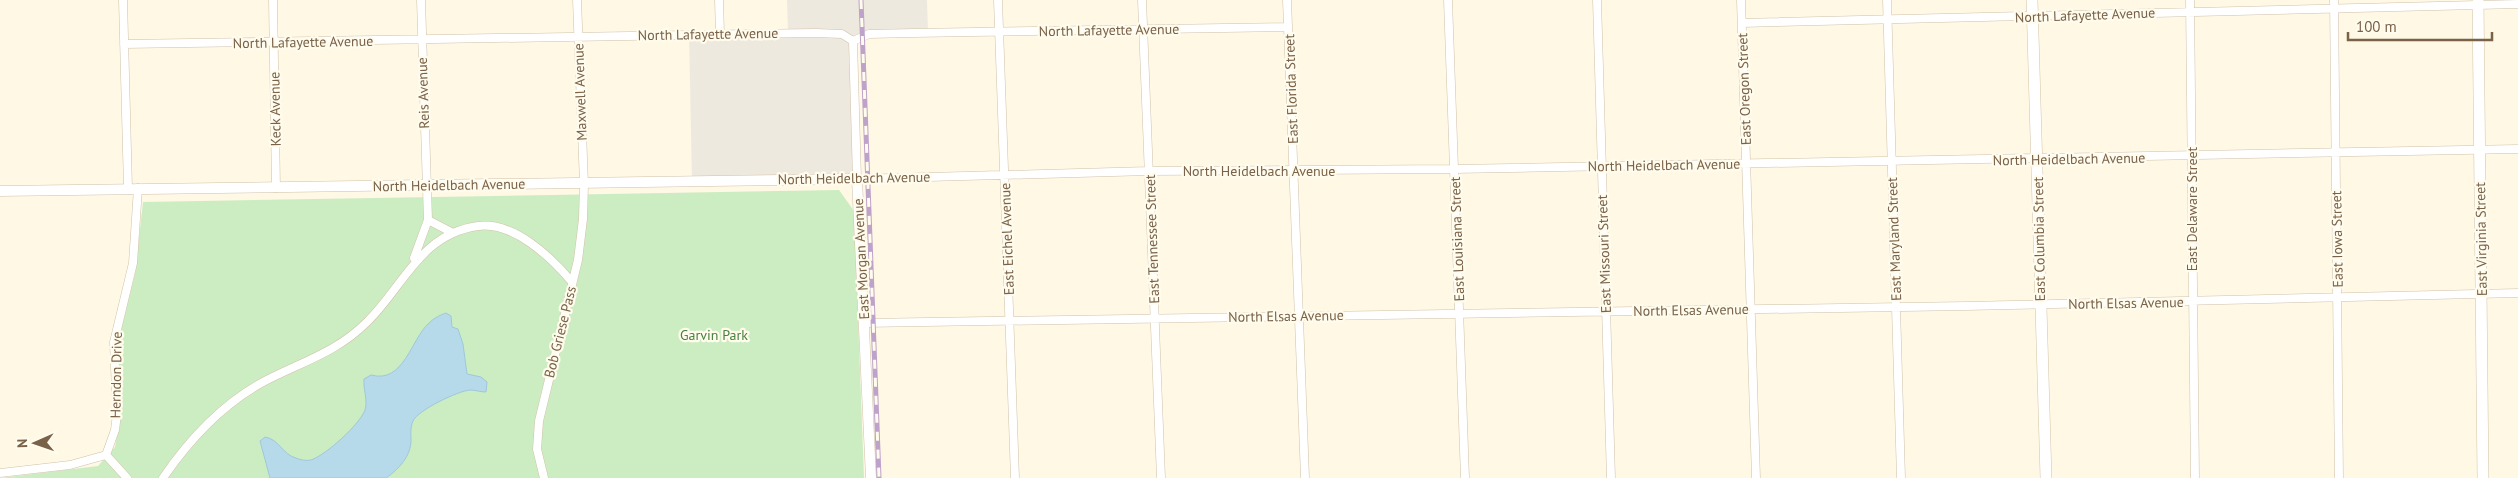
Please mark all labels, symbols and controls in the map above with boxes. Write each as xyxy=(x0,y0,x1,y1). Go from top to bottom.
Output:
street label: North Lafayette Avenue xyxy=(2014,4,2156,26)
scale bar xyxy=(2348,10,2492,42)
text: 100 m xyxy=(2356,17,2397,36)
street label: North Lafayette Avenue xyxy=(1039,20,1179,40)
street label: North Lafayette Avenue xyxy=(638,24,778,44)
street label: North Lafayette Avenue xyxy=(233,32,373,52)
street label: East Oregon Street xyxy=(1733,32,1755,145)
street label: East Florida Street xyxy=(1280,33,1302,144)
street label: Maxwell Avenue xyxy=(569,43,591,141)
street label: Reis Avenue xyxy=(413,57,433,129)
street label: Keck Avenue xyxy=(265,72,285,146)
street label: East Delaware Street xyxy=(2183,146,2201,271)
street label: North Heidelbach Avenue xyxy=(1992,149,2146,169)
street label: North Heidelbach Avenue xyxy=(1587,155,1741,175)
street label: North Heidelbach Avenue xyxy=(1183,162,1335,180)
street label: North Heidelbach Avenue xyxy=(777,168,931,188)
street label: East Tennessee Street xyxy=(1141,174,1163,304)
street label: North Heidelbach Avenue xyxy=(372,175,526,195)
street label: East Louisiana Street xyxy=(1446,176,1468,302)
street label: East Columbia Street xyxy=(2029,176,2049,301)
street label: East Maryland Street xyxy=(1883,177,1905,301)
street label: East Virginia Street xyxy=(2471,182,2491,296)
street label: East Eichel Avenue xyxy=(996,183,1018,295)
street label: East Iowa Street xyxy=(2327,190,2347,288)
street label: East Missouri Street xyxy=(1593,194,1615,314)
street label: East Morgan Avenue xyxy=(849,198,873,320)
street label: Bob Griese Pass xyxy=(540,284,580,380)
street label: North Elsas Avenue xyxy=(2068,293,2184,313)
street label: North Elsas Avenue xyxy=(1633,300,1749,320)
street label: North Elsas Avenue xyxy=(1228,306,1344,326)
park label: Garvin Park xyxy=(680,326,748,344)
street label: Herndon Drive xyxy=(106,331,126,419)
north arrow xyxy=(10,418,60,468)
text: N xyxy=(13,439,31,448)

